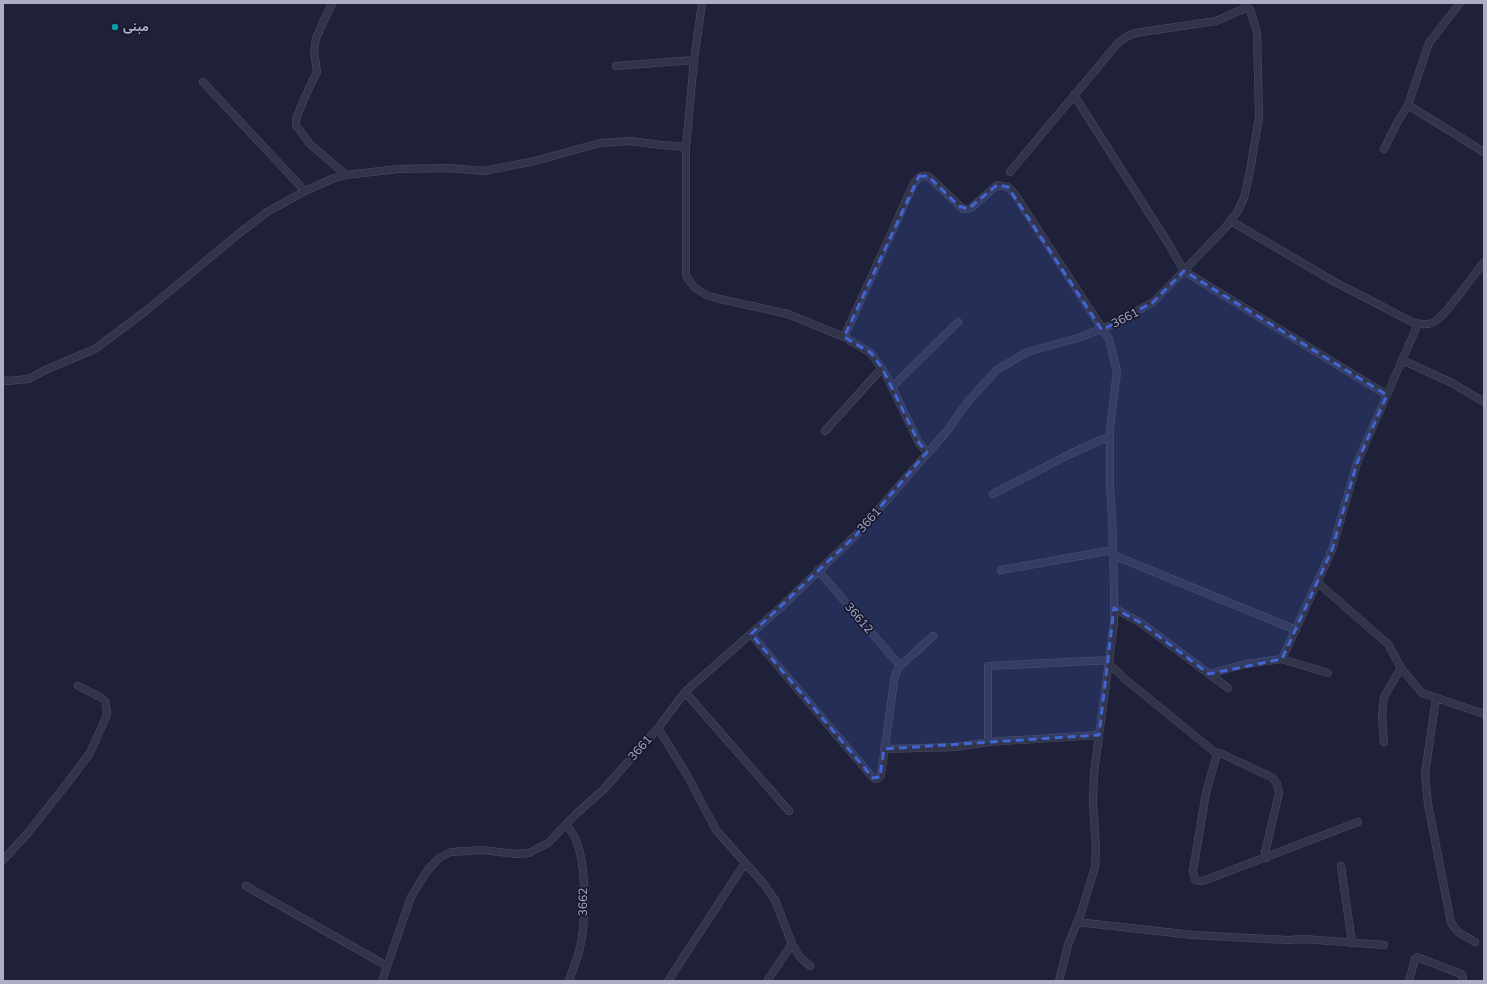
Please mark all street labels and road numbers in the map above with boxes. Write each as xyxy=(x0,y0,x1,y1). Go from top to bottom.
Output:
street label: 3661 xyxy=(1109,304,1141,331)
street label: 3661 xyxy=(854,504,884,535)
street label: 36612 xyxy=(842,599,877,636)
street label: 3661 xyxy=(625,732,655,763)
street label: 3662 xyxy=(575,887,590,917)

